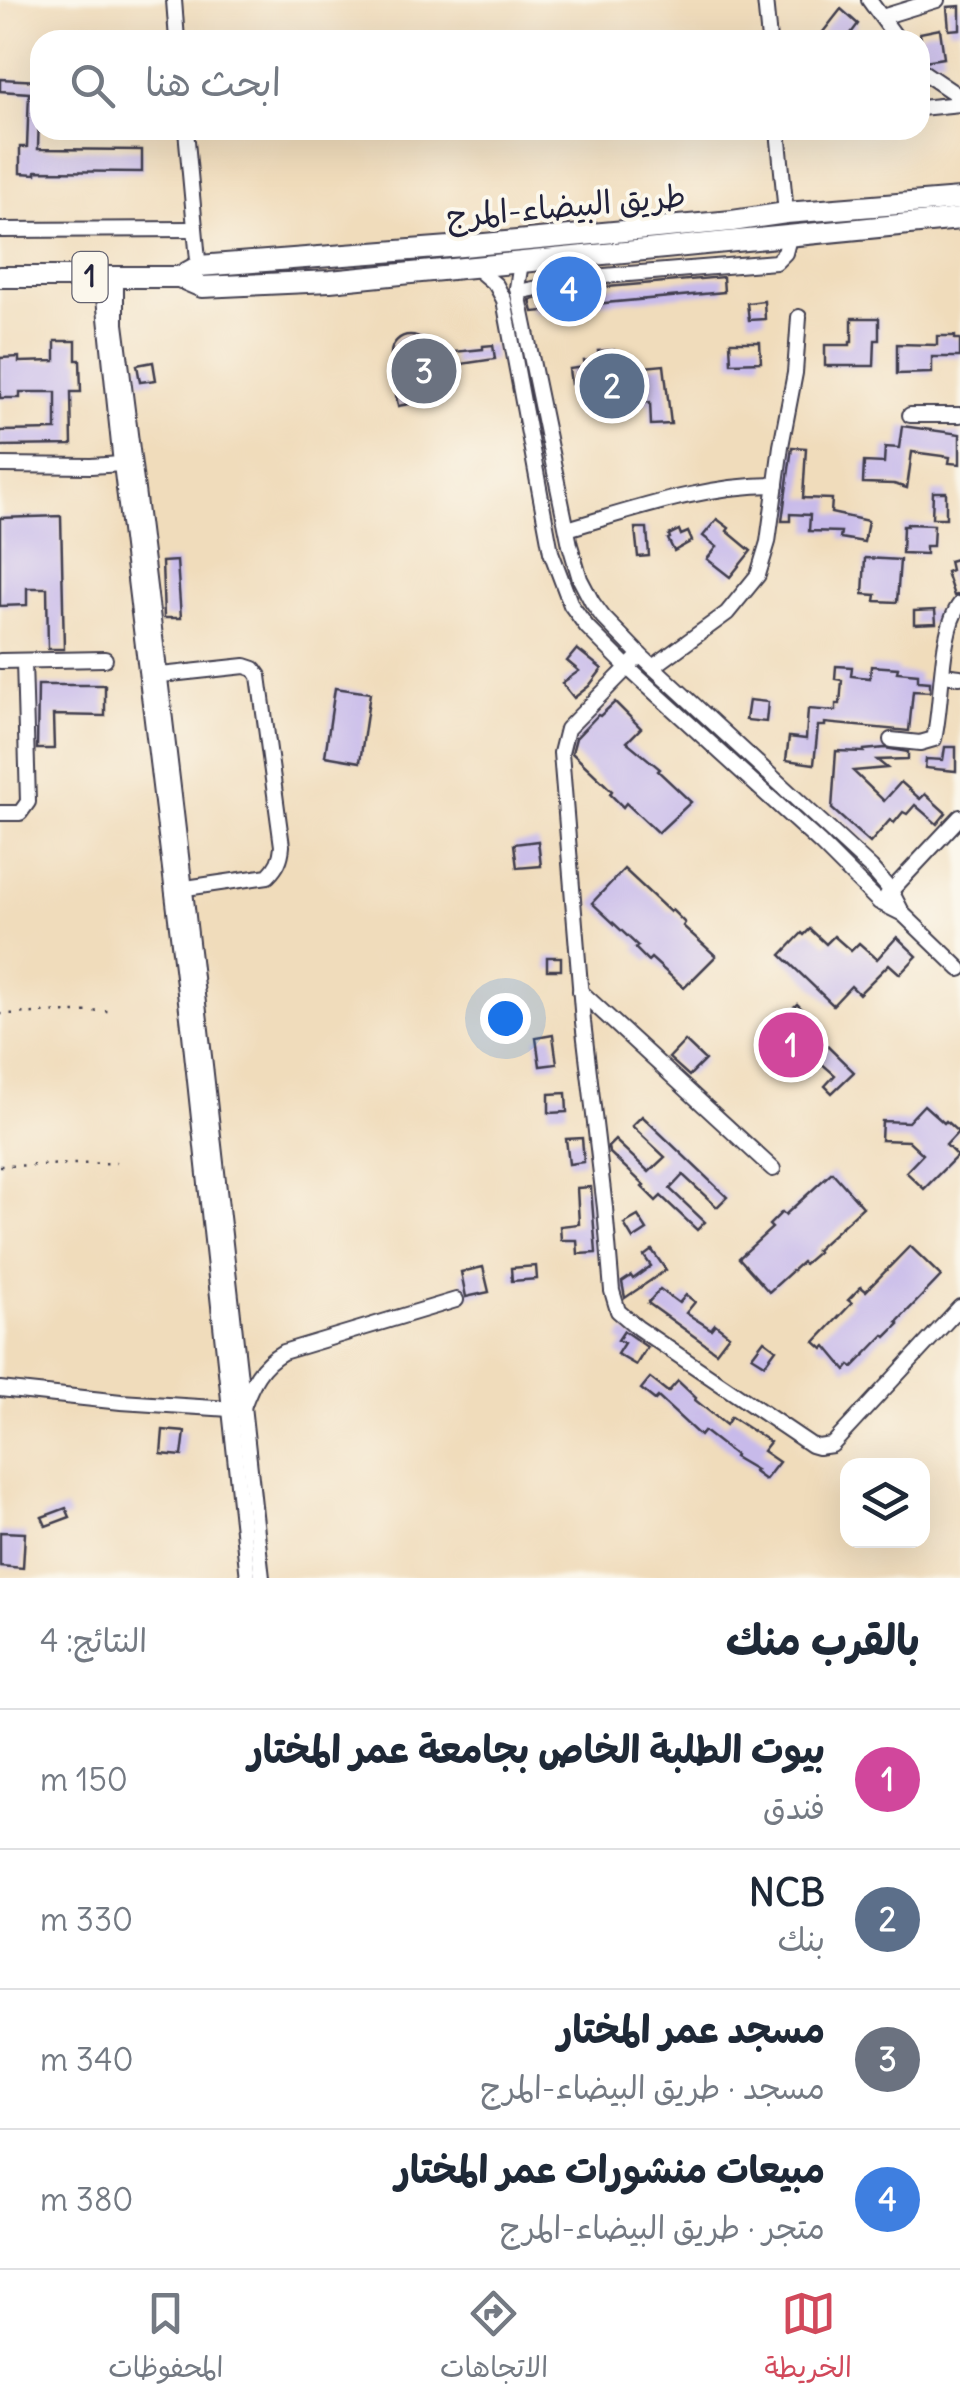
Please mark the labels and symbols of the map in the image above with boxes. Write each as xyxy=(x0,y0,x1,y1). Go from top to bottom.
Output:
street label: طريق البيضاء-المرج xyxy=(445,175,688,238)
road number: 1 xyxy=(72,252,108,302)
pin: 4 xyxy=(536,252,602,326)
pin: 3 xyxy=(392,334,456,408)
pin: 2 xyxy=(580,348,644,424)
your location xyxy=(480,993,531,1044)
pin: 1 xyxy=(758,1008,824,1082)

